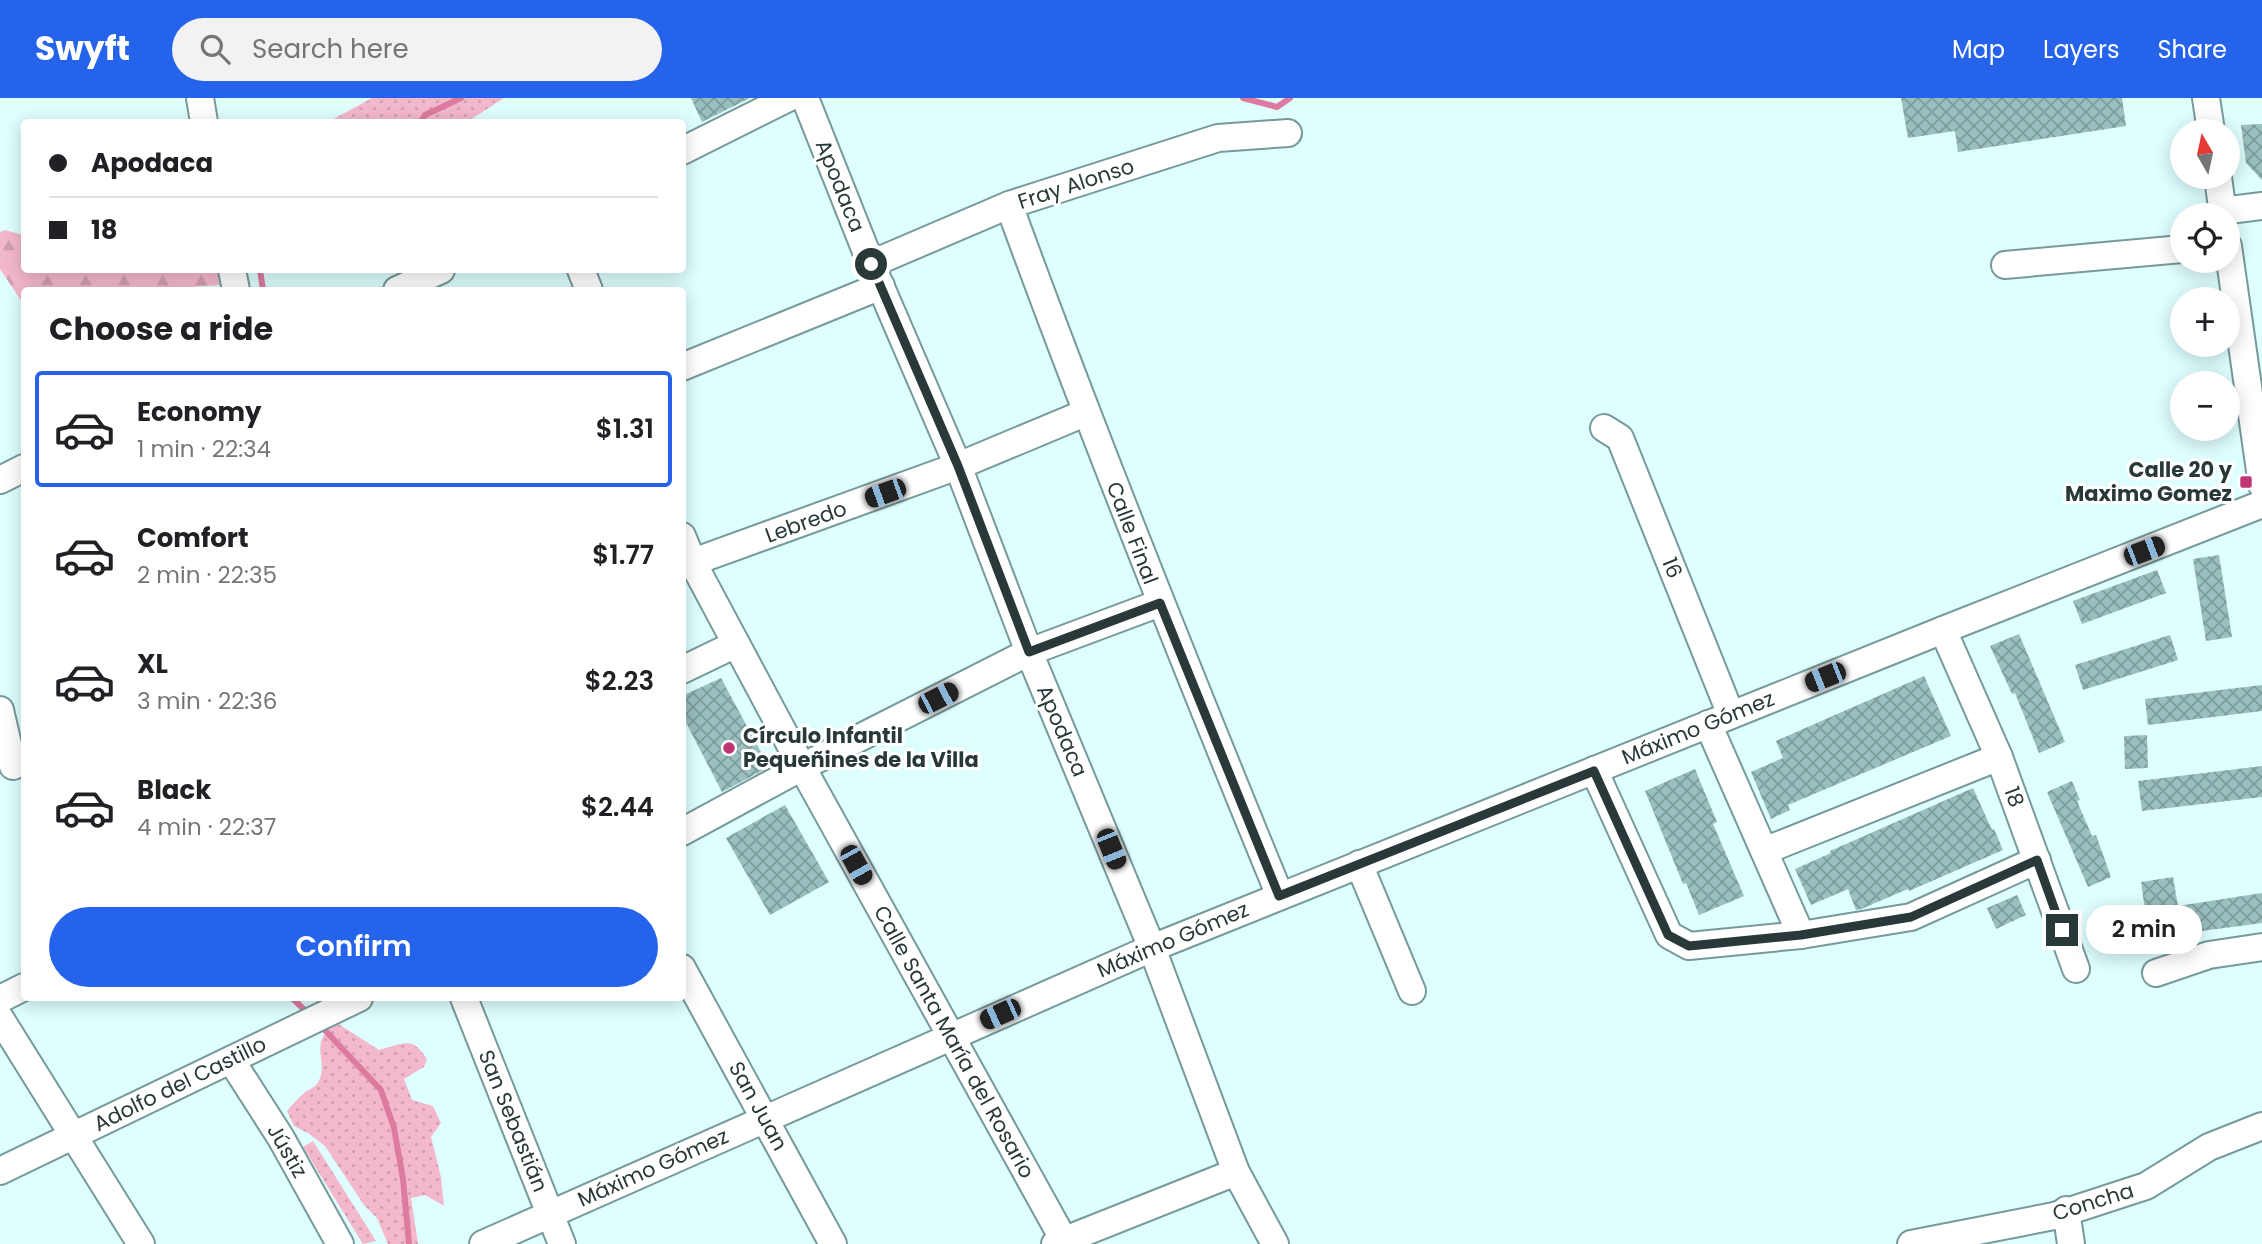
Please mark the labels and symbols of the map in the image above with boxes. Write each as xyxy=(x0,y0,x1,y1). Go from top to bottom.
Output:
north arrow xyxy=(2170,119,2240,189)
street label: Apodaca xyxy=(809,135,872,236)
street label: Fray Alonso xyxy=(1014,151,1138,216)
route start xyxy=(855,248,887,280)
place label: Calle 20 y Maximo Gomez xyxy=(2065,455,2233,508)
marker: Calle 20 y Maximo Gomez xyxy=(2238,474,2254,490)
car xyxy=(862,476,909,510)
street label: Calle Final xyxy=(1100,477,1165,588)
street label: Lebredo xyxy=(761,493,851,550)
car xyxy=(2121,534,2168,568)
street label: 16 xyxy=(1655,553,1690,583)
car xyxy=(1802,659,1849,695)
car xyxy=(915,679,962,717)
street label: Apodaca xyxy=(1030,680,1095,781)
street label: Máximo Gómez xyxy=(1617,684,1778,771)
place label: Círculo Infantil Pequeñines de la Villa xyxy=(743,721,979,774)
marker: Círculo Infantil Pequeñines de la Villa xyxy=(721,740,737,756)
street label: 18 xyxy=(1997,782,2032,811)
car xyxy=(1094,826,1129,872)
car xyxy=(837,842,876,888)
street label: Máximo Gómez xyxy=(1092,895,1253,985)
street label: Calle Santa María del Rosario xyxy=(867,900,1042,1183)
callout: 2 min xyxy=(2086,906,2202,954)
route end xyxy=(2046,914,2078,946)
car xyxy=(977,996,1024,1032)
street label: Adolfo del Castillo xyxy=(89,1029,271,1138)
street label: San Sebastián xyxy=(472,1046,555,1196)
street label: San Juan xyxy=(722,1056,795,1156)
street label: Jústiz xyxy=(260,1118,314,1183)
street label: Máximo Gómez xyxy=(573,1121,733,1214)
street label: Concha xyxy=(2049,1175,2137,1228)

